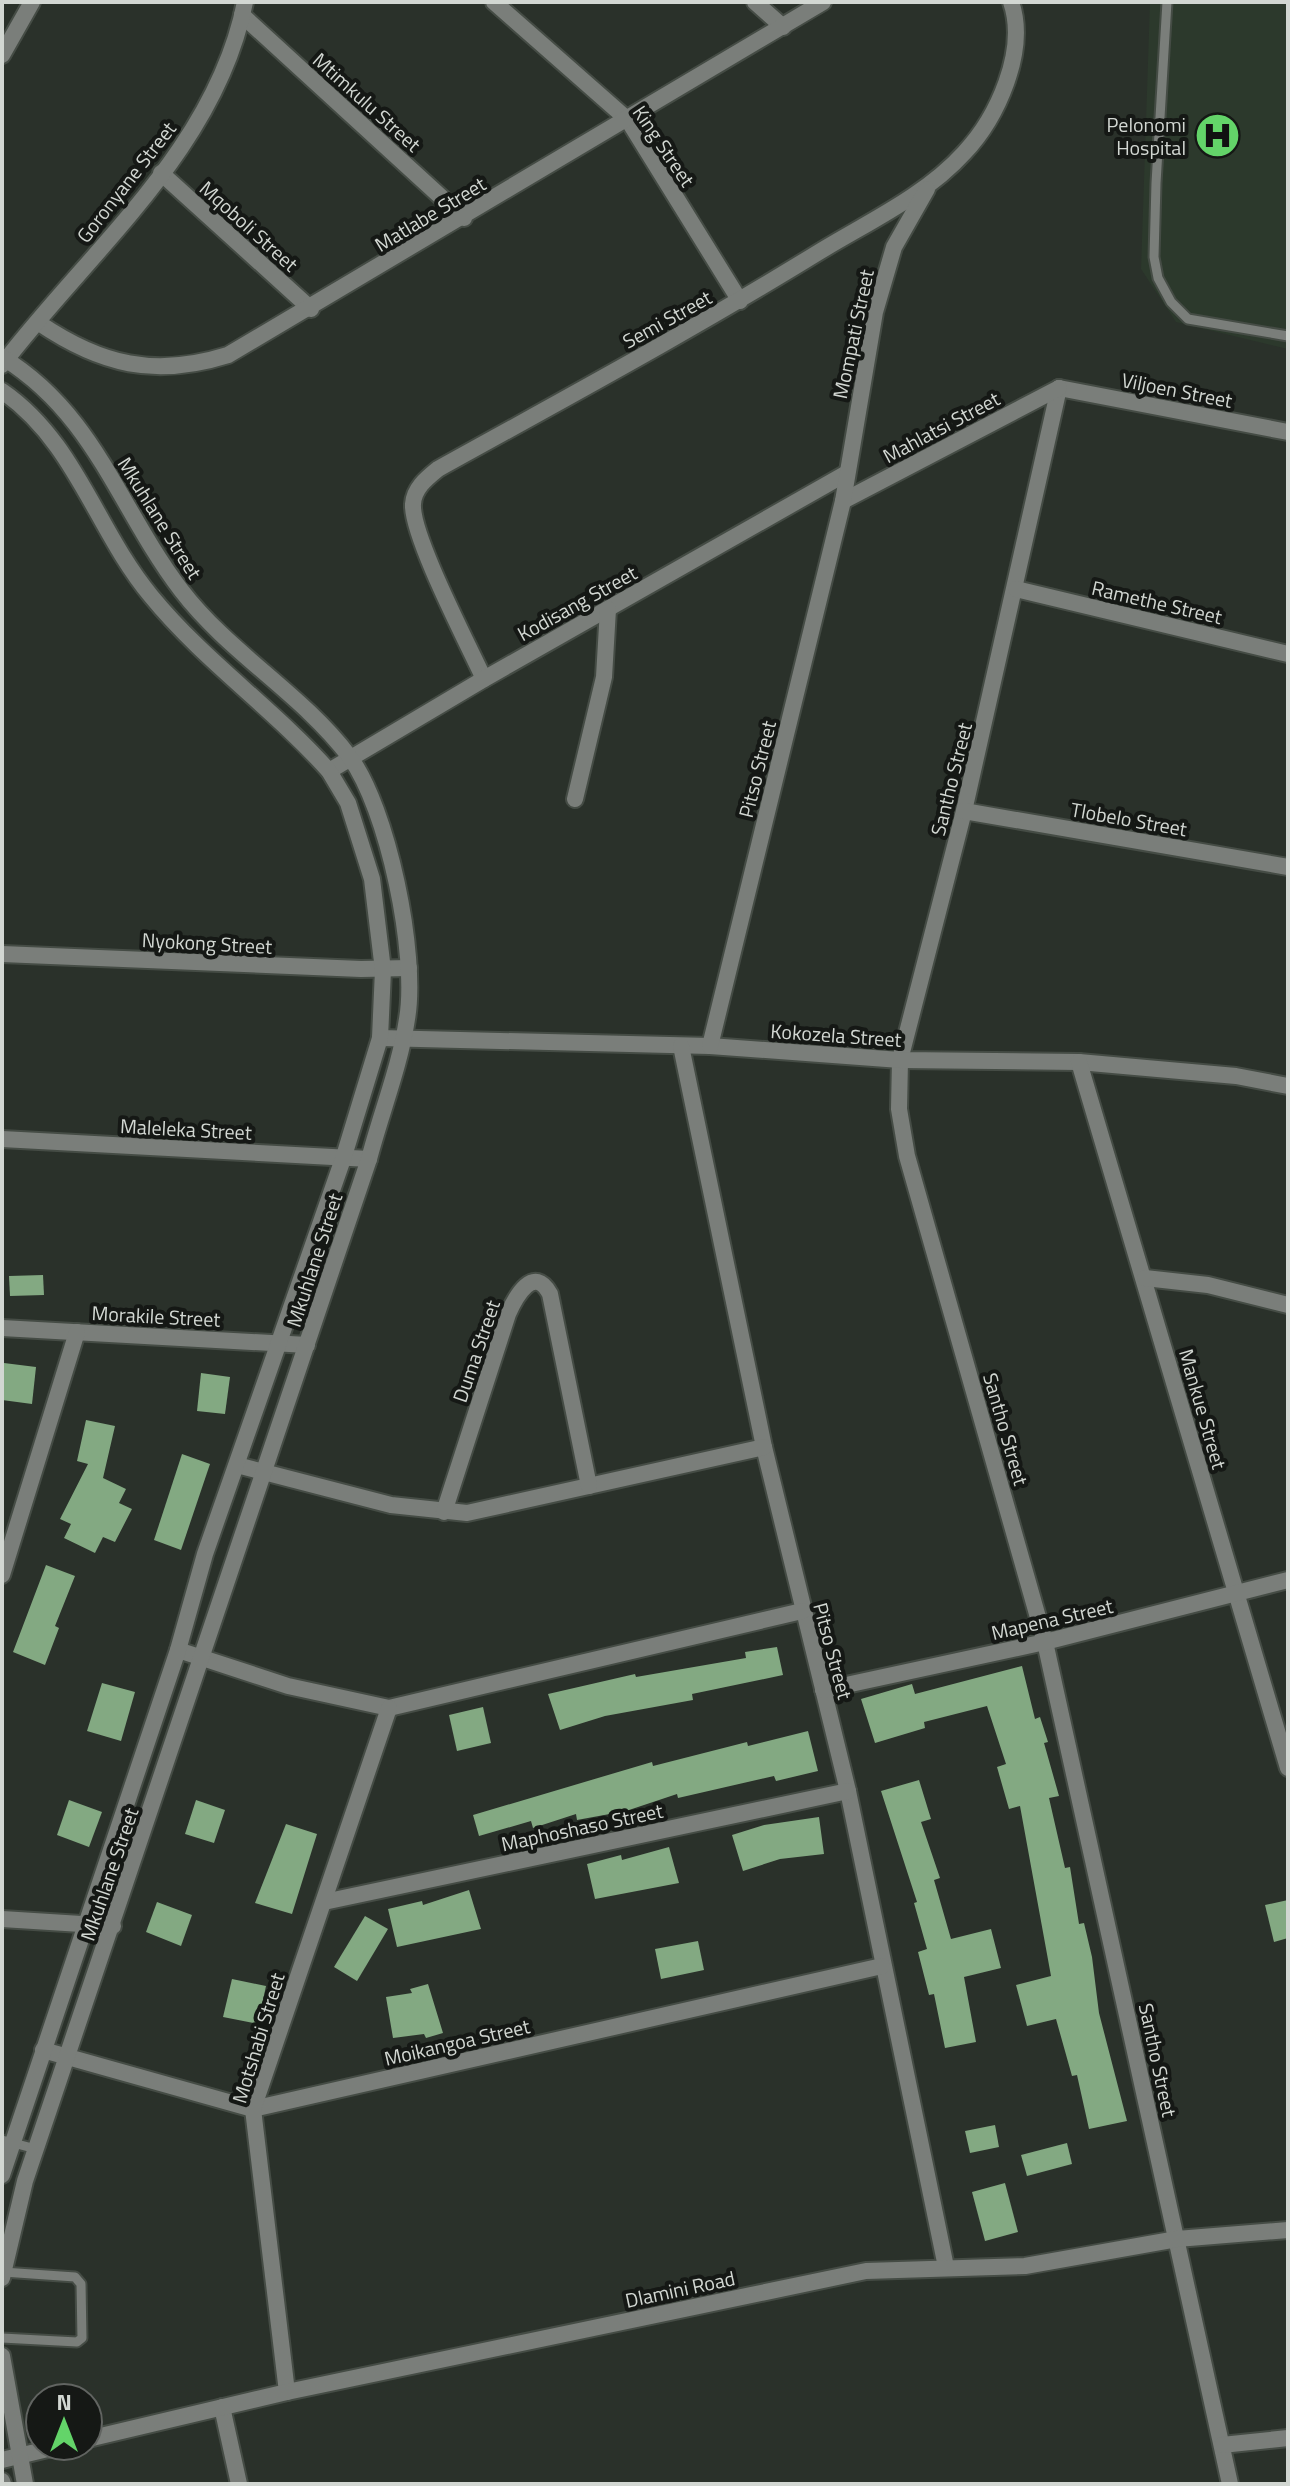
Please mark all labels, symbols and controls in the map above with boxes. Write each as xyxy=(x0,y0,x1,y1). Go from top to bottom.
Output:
street label: Mtimkulu Street xyxy=(306,45,428,159)
street label: King Street xyxy=(625,99,703,193)
place label: Pelonomi Hospital xyxy=(1107,109,1186,163)
hospital icon: Pelonomi Hospital xyxy=(1193,112,1241,160)
street label: Goronyane Street xyxy=(69,115,183,249)
street label: Matlabe Street xyxy=(368,169,492,259)
street label: Mqoboli Street xyxy=(193,173,305,279)
street label: Mompati Street xyxy=(824,266,882,402)
street label: Semi Street xyxy=(617,282,717,356)
street label: Viljoen Street xyxy=(1119,364,1235,416)
street label: Mahlatsi Street xyxy=(877,383,1005,471)
street label: Mkuhlane Street xyxy=(110,451,210,585)
street label: Kodisang Street xyxy=(511,557,643,649)
street label: Ramethe Street xyxy=(1089,572,1225,632)
street label: Pitso Street xyxy=(730,717,784,821)
street label: Santho Street xyxy=(922,719,980,839)
street label: Tlobelo Street xyxy=(1068,794,1190,844)
street label: Nyokong Street xyxy=(141,924,273,962)
street label: Kokozela Street xyxy=(769,1015,903,1055)
street label: Maleleka Street xyxy=(119,1110,253,1148)
street label: Mkuhlane Street xyxy=(278,1189,350,1331)
street label: Duma Street xyxy=(444,1296,508,1406)
street label: Morakile Street xyxy=(91,1297,221,1335)
street label: Mankue Street xyxy=(1171,1345,1235,1473)
street label: Santho Street xyxy=(975,1369,1037,1489)
street label: Mapena Street xyxy=(988,1590,1116,1648)
street label: Pitso Street xyxy=(805,1599,861,1703)
street label: Maphoshaso Street xyxy=(498,1795,666,1859)
street label: Mkuhlane Street xyxy=(72,1803,146,1945)
street label: Motshabi Street xyxy=(223,1969,293,2107)
street label: Santho Street xyxy=(1131,2000,1185,2120)
street label: Moikangoa Street xyxy=(381,2010,533,2074)
street label: Dlamini Road xyxy=(622,2262,738,2316)
north arrow xyxy=(24,2382,104,2462)
text: N xyxy=(56,2385,72,2419)

